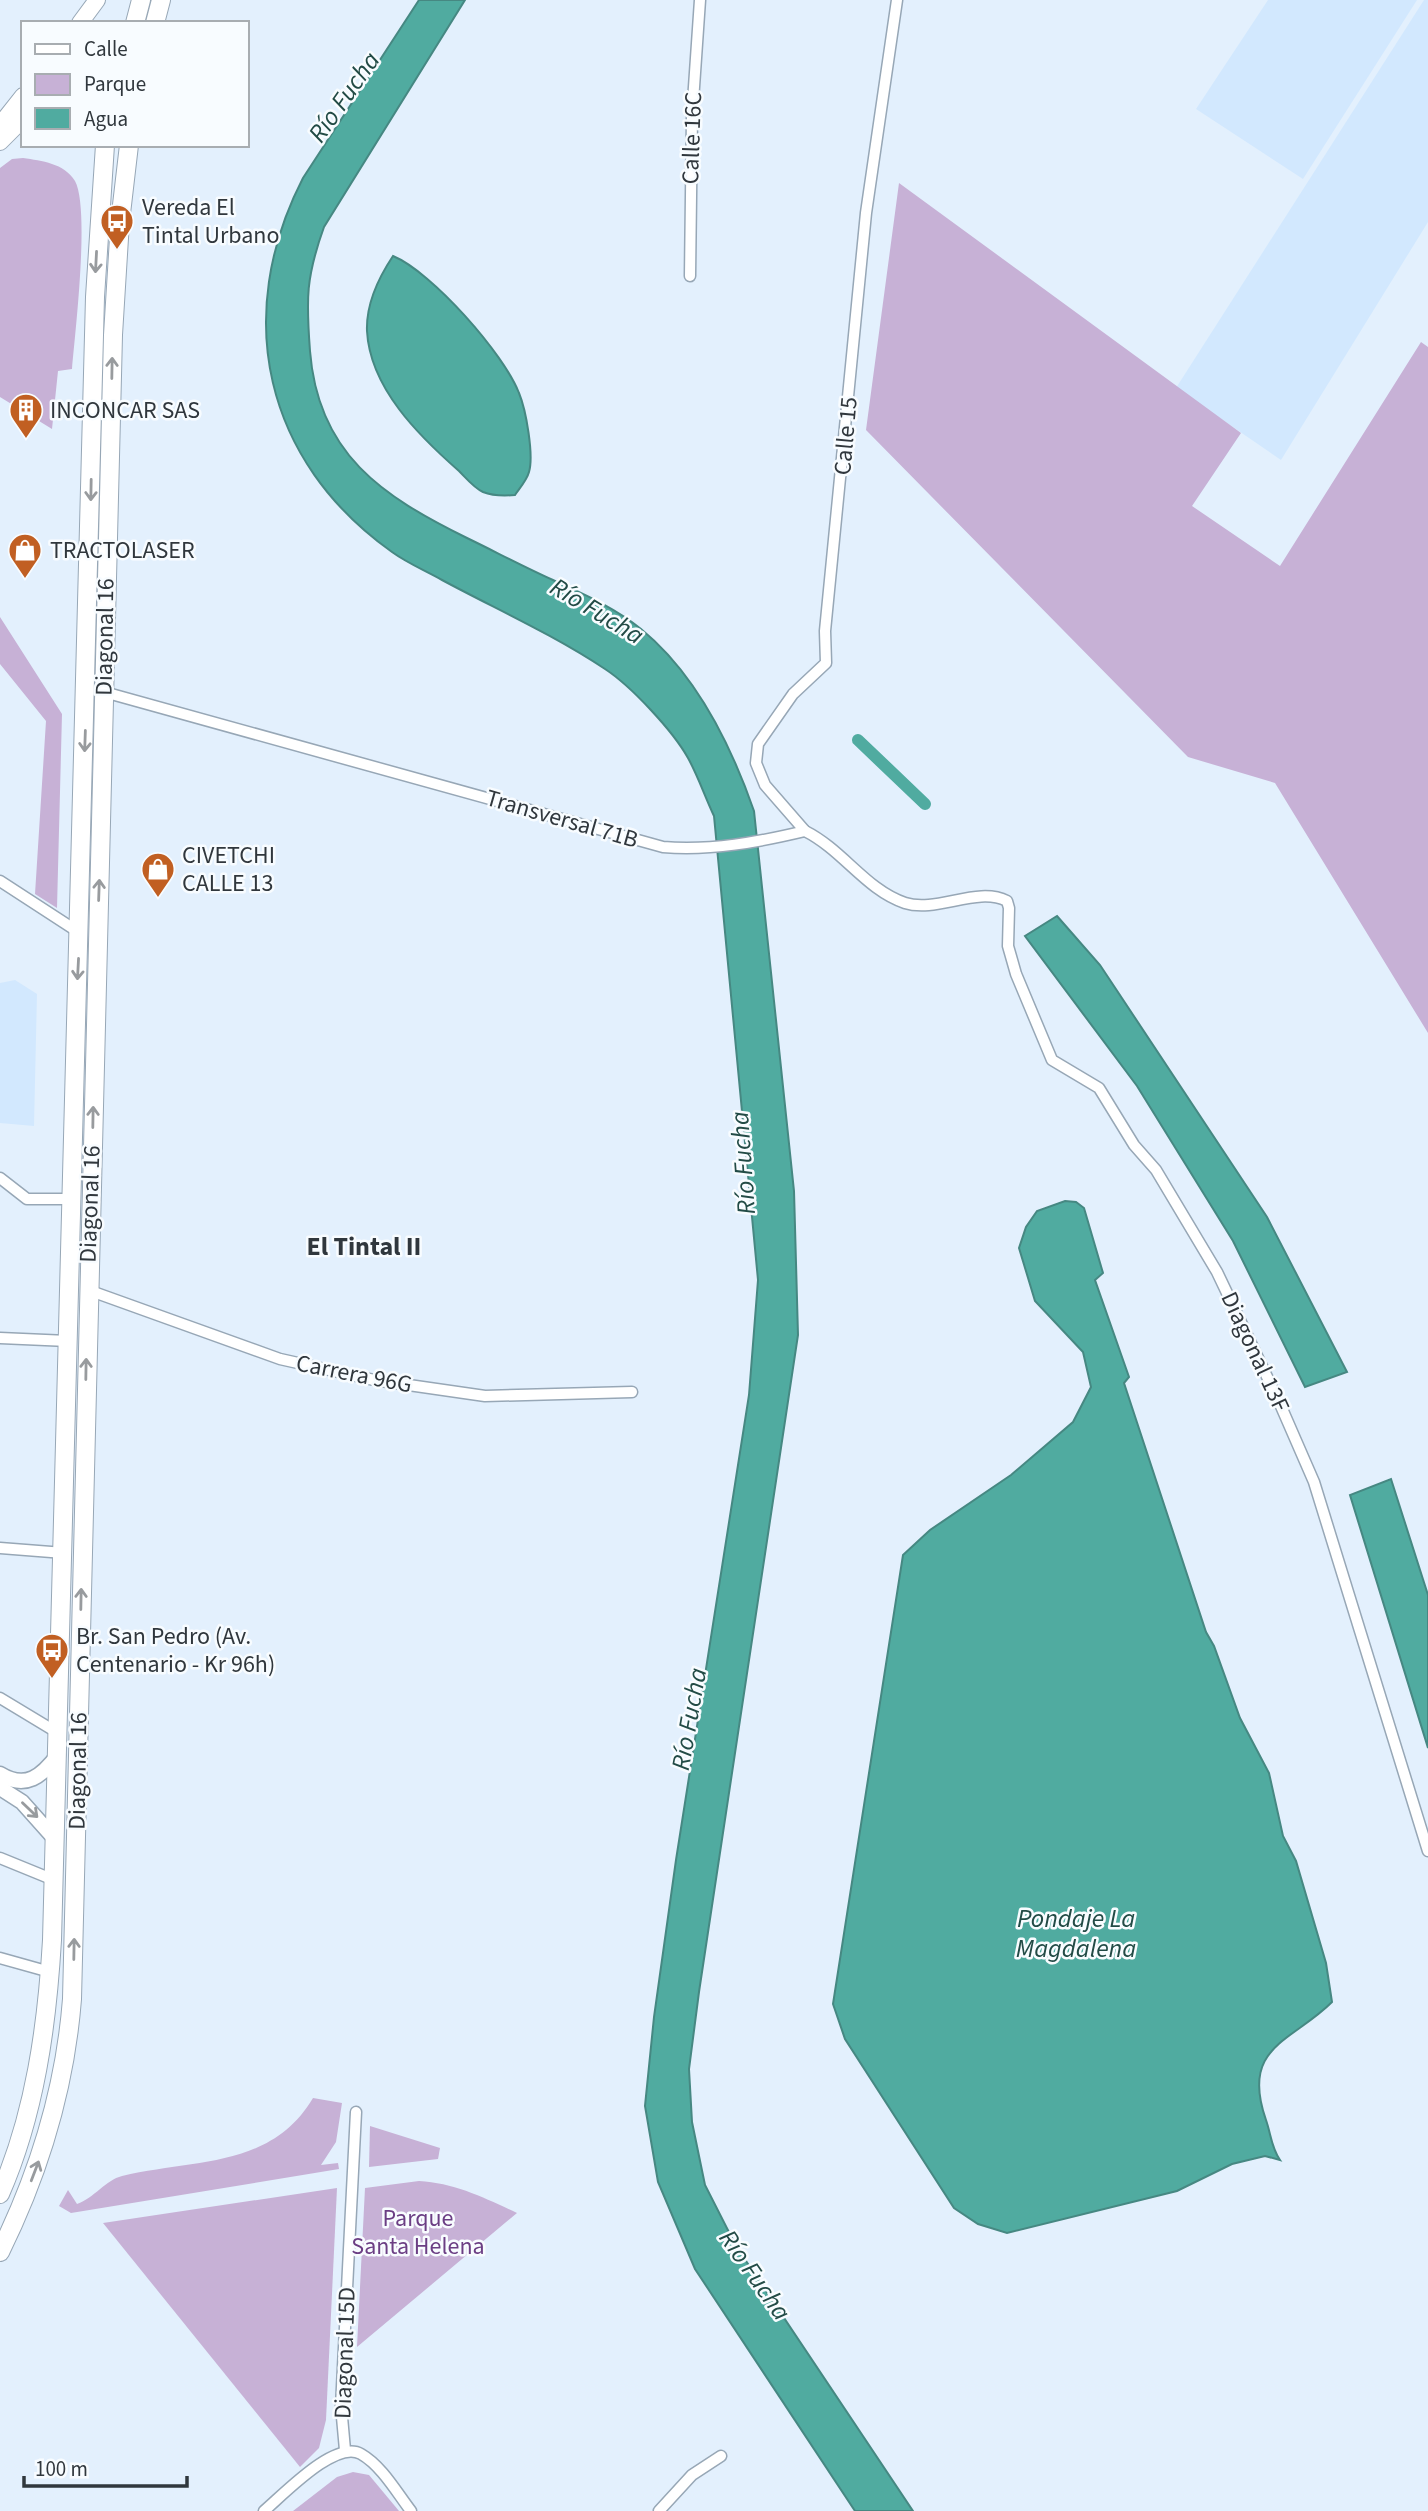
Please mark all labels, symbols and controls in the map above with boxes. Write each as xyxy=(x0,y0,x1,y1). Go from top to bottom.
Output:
legend xyxy=(21,21,248,147)
text: Calle xyxy=(84,34,128,64)
water label: Río Fucha xyxy=(299,44,389,150)
text: Parque xyxy=(84,69,146,99)
street label: Calle 16C xyxy=(673,91,711,185)
text: Agua xyxy=(84,104,128,134)
place label: Vereda El Tintal Urbano xyxy=(142,190,280,253)
bus stop icon: Vereda El Tintal Urbano xyxy=(98,202,136,251)
one-way arrow xyxy=(90,250,103,273)
one-way arrow xyxy=(105,357,119,380)
building icon: INCONCAR SAS xyxy=(7,391,45,440)
place label: INCONCAR SAS xyxy=(50,393,200,428)
street label: Calle 15 xyxy=(825,395,867,477)
one-way arrow xyxy=(84,478,98,501)
shop icon: TRACTOLASER xyxy=(6,531,44,580)
place label: TRACTOLASER xyxy=(50,533,195,568)
water label: Río Fucha xyxy=(543,568,651,654)
street label: Diagonal 16 xyxy=(86,578,124,696)
one-way arrow xyxy=(78,730,91,753)
street label: Transversal 71B xyxy=(482,781,642,857)
place label: CIVETCHI CALLE 13 xyxy=(182,838,275,901)
shop icon: CIVETCHI CALLE 13 xyxy=(139,850,177,899)
one-way arrow xyxy=(93,879,106,902)
one-way arrow xyxy=(72,957,85,980)
one-way arrow xyxy=(86,1106,100,1129)
water label: Río Fucha xyxy=(721,1110,765,1216)
street label: Diagonal 16 xyxy=(70,1145,110,1263)
district label: El Tintal II xyxy=(307,1228,421,1265)
street label: Diagonal 13F xyxy=(1212,1286,1298,1418)
street label: Carrera 96G xyxy=(293,1346,415,1402)
one-way arrow xyxy=(80,1358,93,1381)
one-way arrow xyxy=(75,1587,88,1610)
place label: Br. San Pedro (Av. Centenario - Kr 96h) xyxy=(76,1619,275,1682)
bus stop icon: Br. San Pedro (Av. Centenario - Kr 96h) xyxy=(33,1631,71,1680)
water label: Río Fucha xyxy=(662,1665,716,1773)
street label: Diagonal 16 xyxy=(59,1712,97,1830)
one-way arrow xyxy=(21,1802,38,1819)
water label: Pondaje La Magdalena xyxy=(1016,1900,1136,1967)
one-way arrow xyxy=(67,1937,80,1960)
one-way arrow xyxy=(30,2161,42,2183)
park label: Parque Santa Helena xyxy=(351,2201,485,2264)
water label: Río Fucha xyxy=(710,2222,800,2328)
street label: Diagonal 15D xyxy=(325,2286,365,2420)
scale bar xyxy=(24,2444,187,2488)
text: 100 m xyxy=(35,2454,88,2484)

